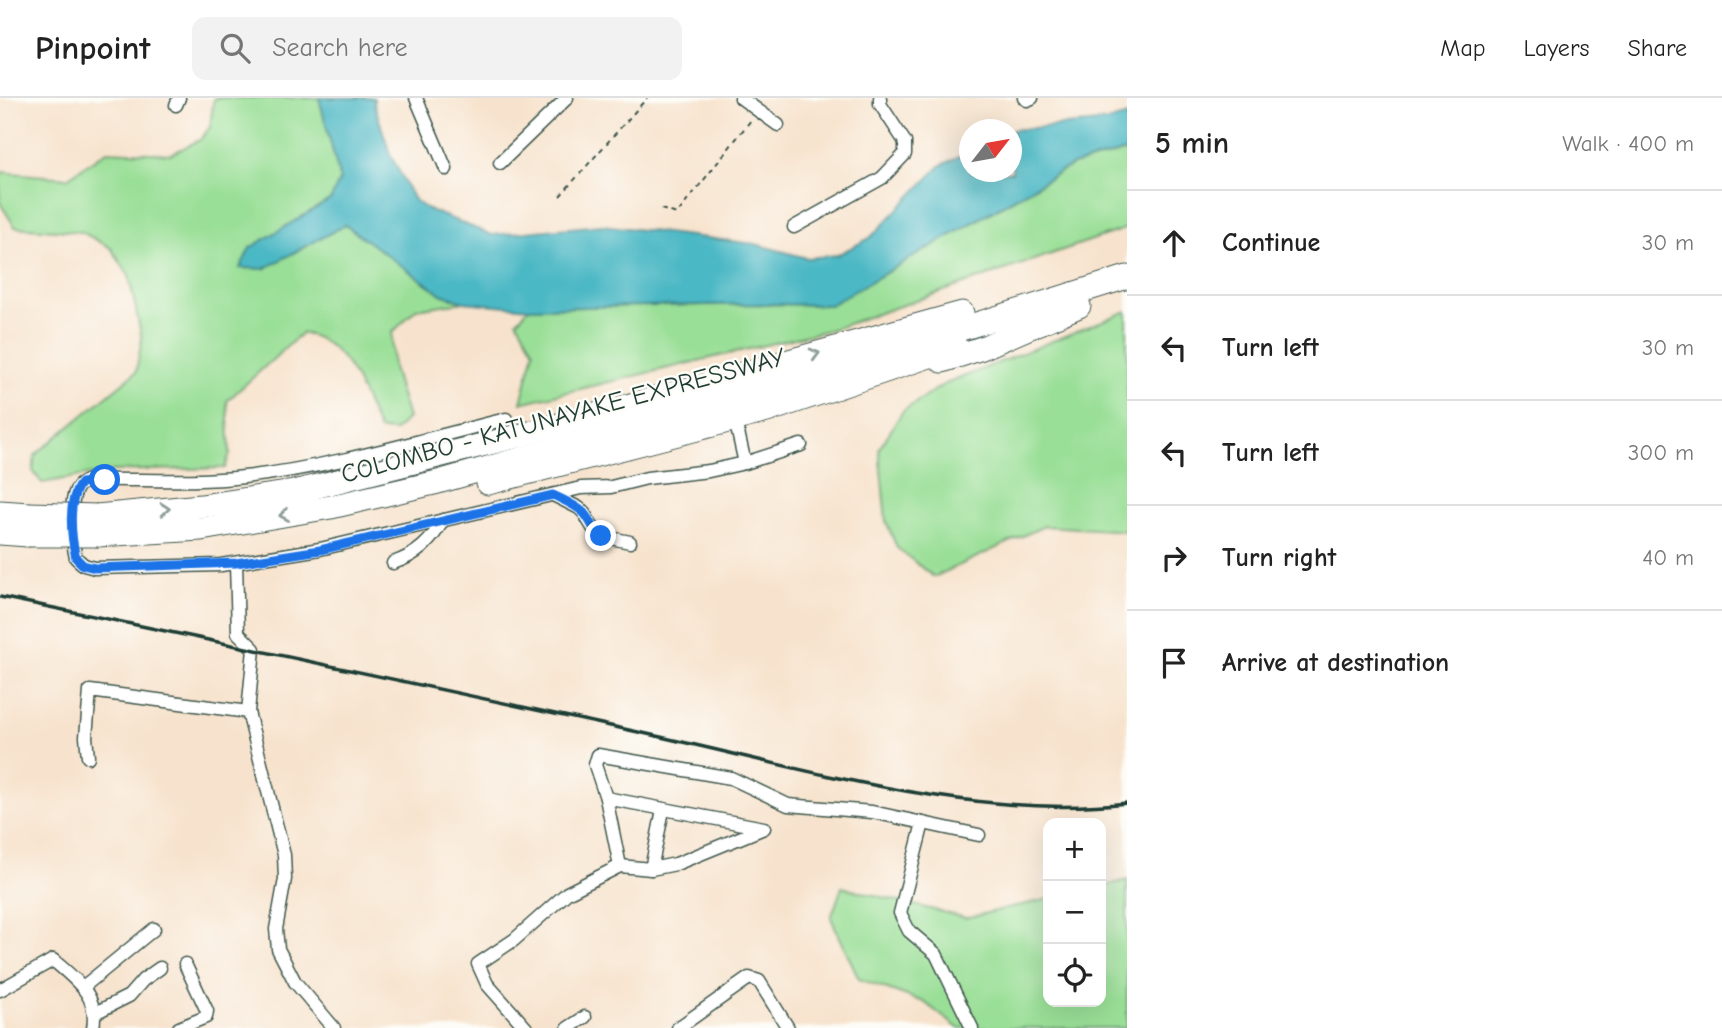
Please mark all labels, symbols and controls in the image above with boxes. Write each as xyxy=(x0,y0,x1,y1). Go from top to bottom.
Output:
search box xyxy=(192,17,682,80)
text: Pinpoint xyxy=(35,29,150,67)
icon: search xyxy=(216,29,254,67)
text: Search here xyxy=(272,33,408,63)
text: Map xyxy=(1440,34,1486,62)
text: Layers xyxy=(1524,34,1589,62)
text: Share xyxy=(1627,34,1687,62)
north arrow xyxy=(959,119,1022,182)
text: 5 min xyxy=(1155,126,1229,161)
text: Walk · 400 m xyxy=(1562,130,1694,157)
icon: ahead xyxy=(1155,224,1193,262)
text: Continue xyxy=(1222,228,1320,258)
text: 30 m xyxy=(1642,229,1694,256)
icon: left xyxy=(1155,329,1193,367)
text: Turn left xyxy=(1222,333,1319,363)
text: 30 m xyxy=(1642,334,1694,361)
street label: COLOMBO - KATUNAYAKE EXPRESSWAY xyxy=(338,342,789,490)
one-way arrow xyxy=(808,348,820,362)
icon: left xyxy=(1155,434,1193,472)
text: Turn left xyxy=(1222,438,1319,468)
text: 300 m xyxy=(1628,439,1694,466)
route start xyxy=(89,464,120,495)
one-way arrow xyxy=(160,502,171,517)
one-way arrow xyxy=(278,507,290,522)
route end xyxy=(585,520,616,551)
icon: right xyxy=(1155,539,1193,577)
text: Turn right xyxy=(1222,543,1336,573)
text: 40 m xyxy=(1642,544,1694,571)
icon: arrive xyxy=(1155,644,1193,682)
text: Arrive at destination xyxy=(1222,648,1449,678)
map controls xyxy=(1043,818,1106,1007)
button: + xyxy=(1043,818,1106,881)
button: − xyxy=(1043,881,1106,944)
button: locate xyxy=(1043,944,1106,1007)

